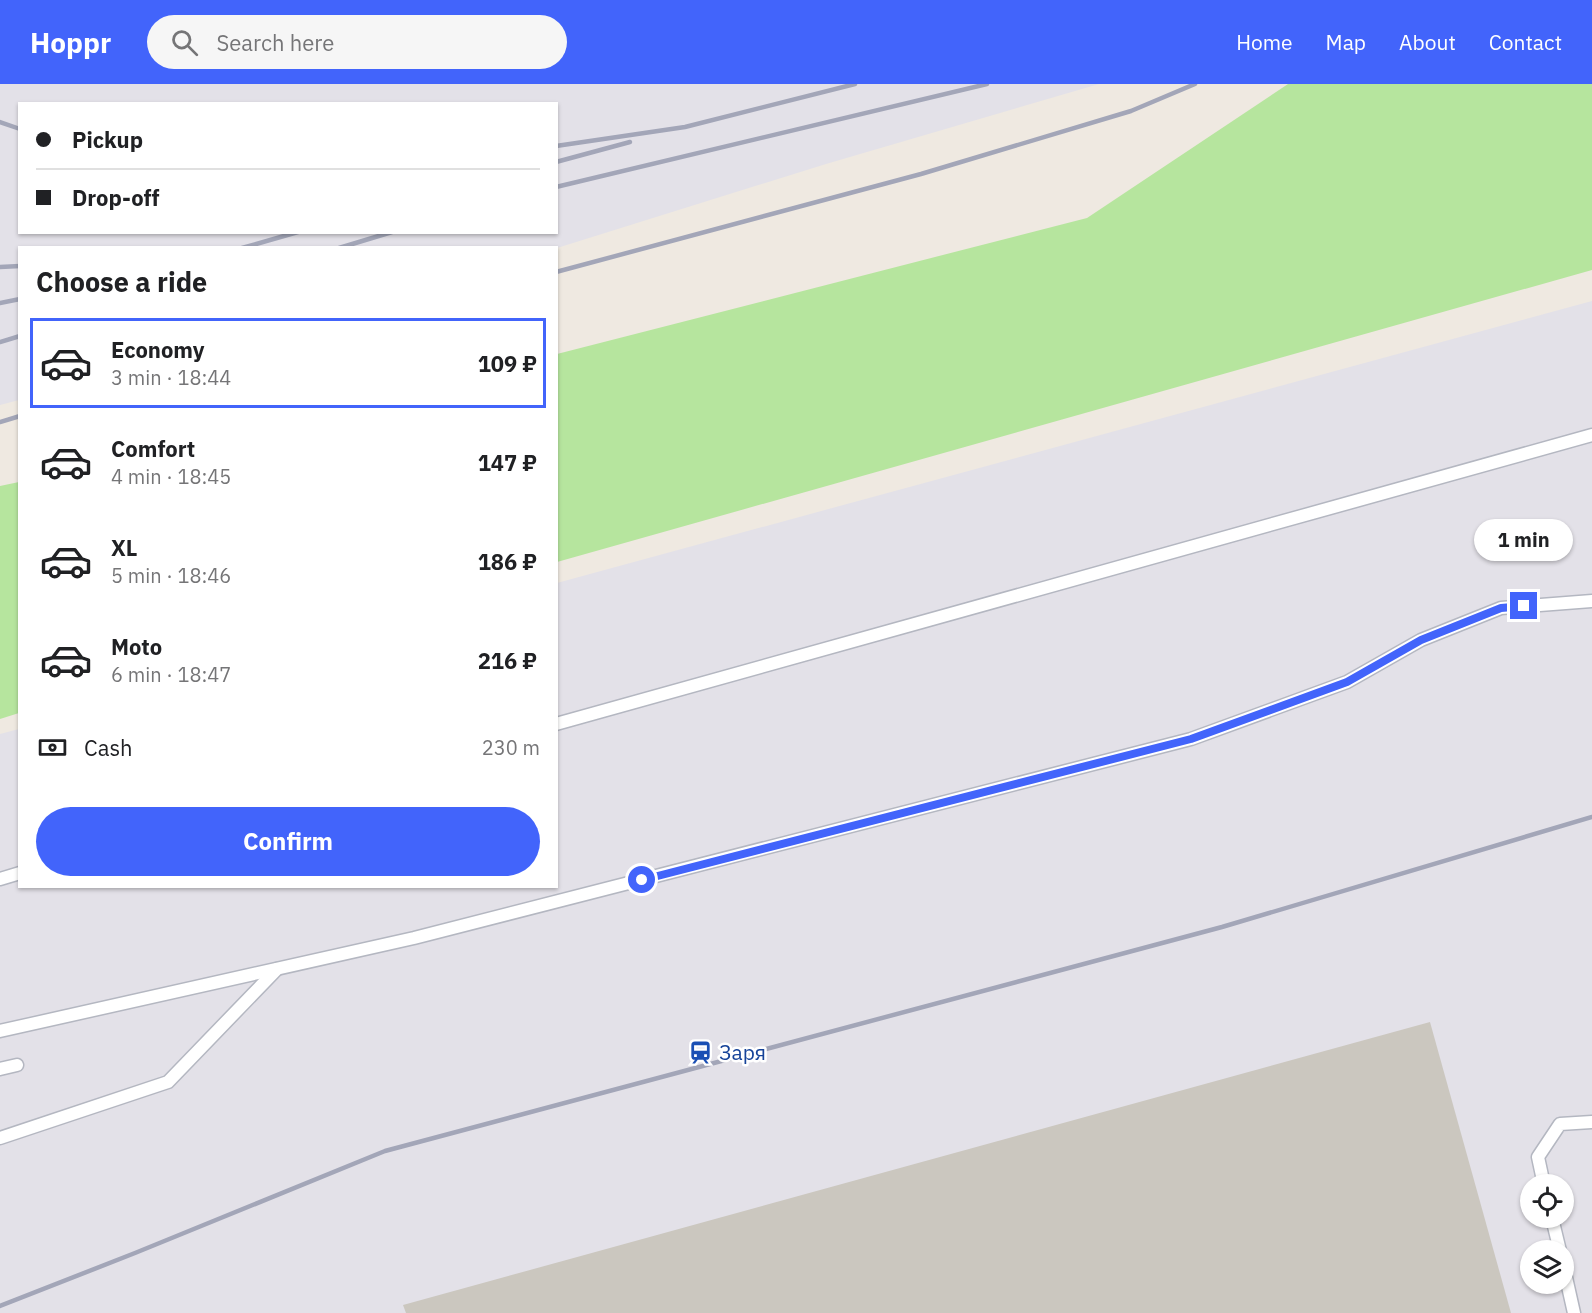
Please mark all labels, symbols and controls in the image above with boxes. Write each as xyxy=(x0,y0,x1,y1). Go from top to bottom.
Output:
search box xyxy=(147,15,567,69)
text: Hoppr xyxy=(30,24,111,61)
icon: search xyxy=(168,26,201,59)
text: Search here xyxy=(216,28,334,57)
text: Home xyxy=(1236,28,1293,56)
text: Map xyxy=(1326,28,1366,56)
text: About xyxy=(1399,28,1456,56)
text: Contact xyxy=(1489,28,1562,56)
text: Pickup xyxy=(72,125,143,154)
text: Drop-off xyxy=(72,183,159,212)
text: Choose a ride xyxy=(36,264,207,299)
text: Economy xyxy=(111,335,205,364)
icon: car xyxy=(39,336,93,390)
text: 109 ₽ xyxy=(478,349,537,378)
text: 3 min · 18:44 xyxy=(111,364,231,391)
text: Comfort xyxy=(111,434,195,463)
icon: car xyxy=(39,435,93,489)
text: 147 ₽ xyxy=(478,448,537,477)
text: 4 min · 18:45 xyxy=(111,463,231,490)
callout: 1 min xyxy=(1474,519,1574,561)
text: 1 min xyxy=(1497,526,1550,553)
text: XL xyxy=(111,533,137,562)
icon: car xyxy=(39,534,93,588)
text: 186 ₽ xyxy=(478,547,537,576)
text: 5 min · 18:46 xyxy=(111,562,231,589)
route end xyxy=(1510,592,1537,619)
text: Moto xyxy=(111,632,162,661)
icon: car xyxy=(39,633,93,687)
text: 216 ₽ xyxy=(478,646,537,675)
text: 6 min · 18:47 xyxy=(111,661,231,688)
icon: cash xyxy=(36,731,69,764)
text: Cash xyxy=(84,733,133,762)
text: 230 m xyxy=(482,734,540,761)
button: Confirm xyxy=(36,807,540,876)
route start xyxy=(628,866,655,893)
place label: Заря xyxy=(719,1038,766,1066)
station icon: Заря xyxy=(688,1039,714,1065)
map controls xyxy=(1520,1174,1574,1294)
button: locate xyxy=(1520,1174,1574,1228)
button: layers xyxy=(1520,1240,1574,1294)

